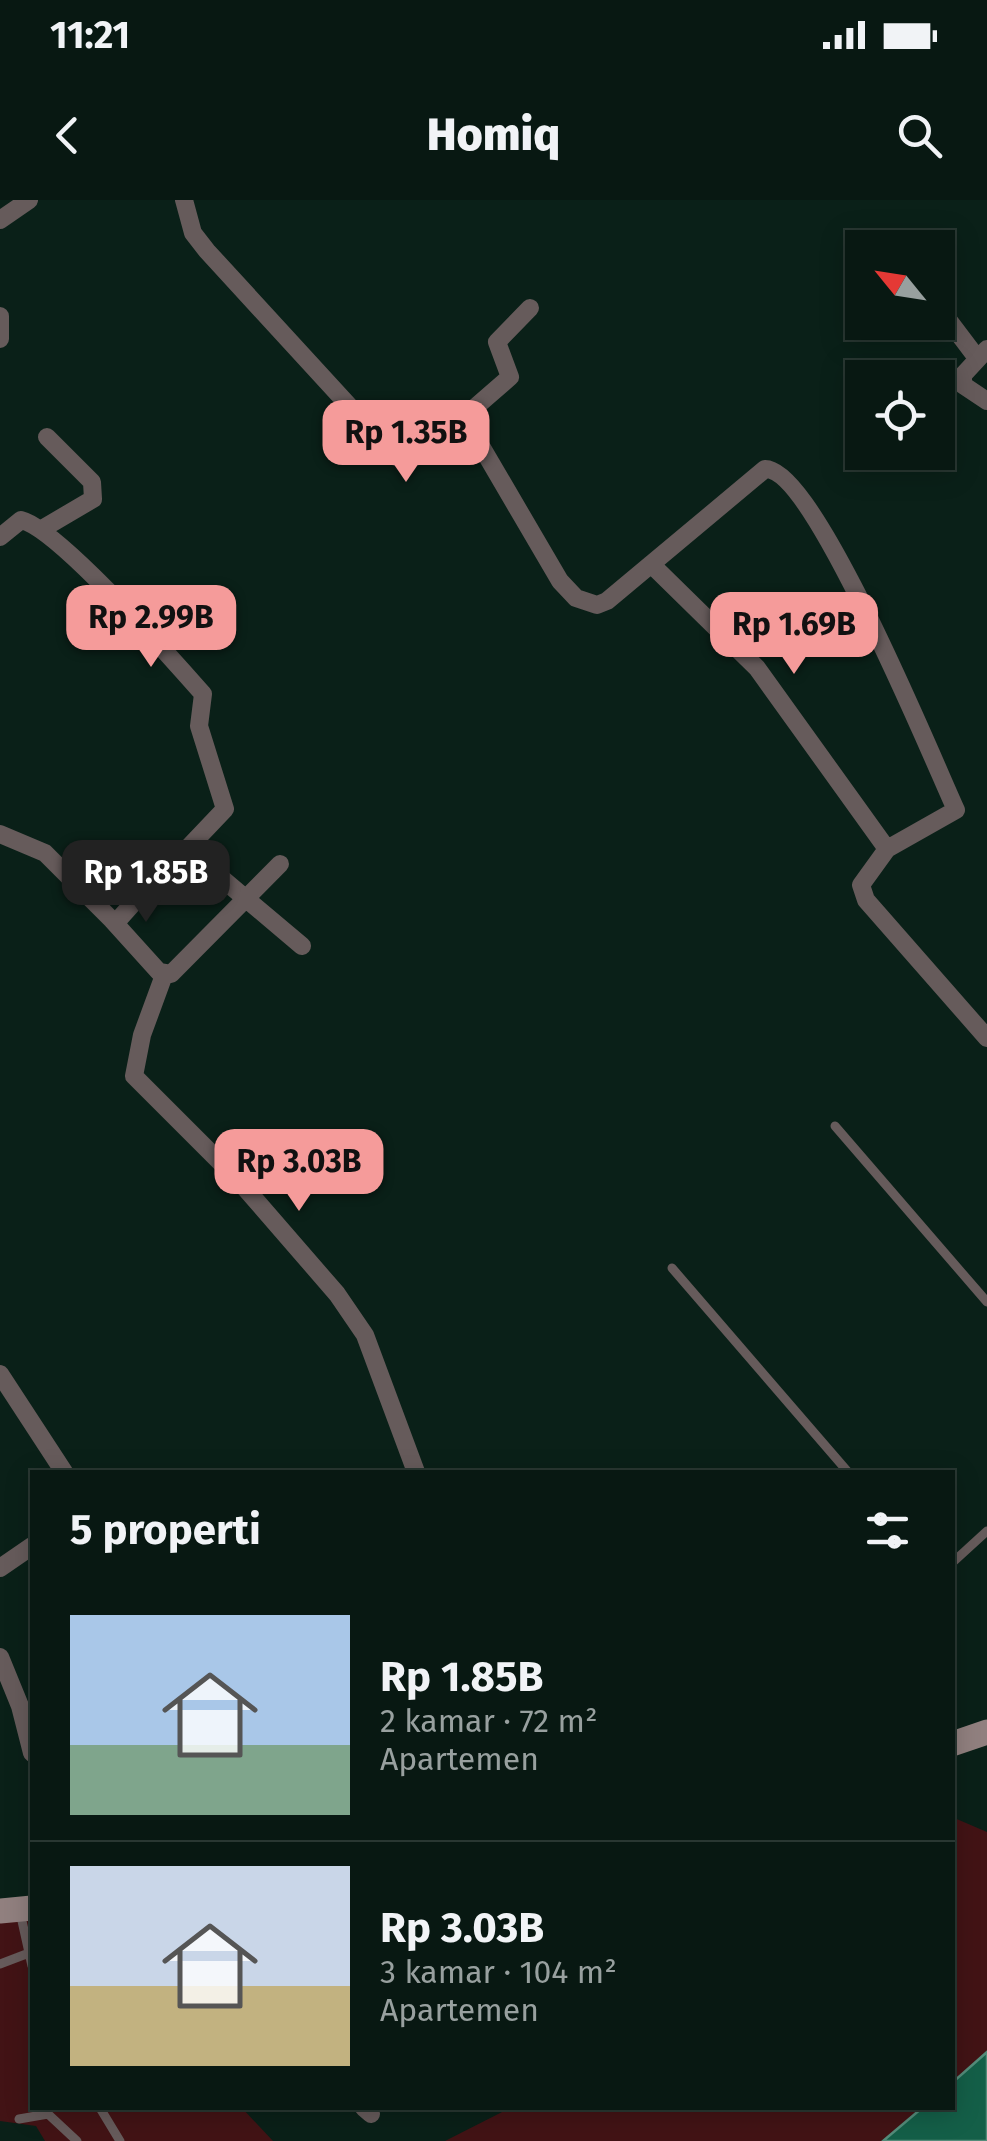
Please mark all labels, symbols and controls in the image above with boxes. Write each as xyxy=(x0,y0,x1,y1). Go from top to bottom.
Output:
text: 11:21 xyxy=(50,12,130,58)
icon: back xyxy=(40,108,95,163)
text: Homiq xyxy=(427,108,560,162)
icon: search xyxy=(892,108,947,163)
north arrow xyxy=(845,230,955,340)
map controls xyxy=(845,230,955,470)
button: locate xyxy=(845,360,955,470)
pin: Rp 1.35B xyxy=(303,400,509,485)
text: Rp 1.35B xyxy=(344,413,468,451)
pin: Rp 2.99B xyxy=(48,585,254,670)
pin: Rp 1.69B xyxy=(691,592,897,677)
text: Rp 2.99B xyxy=(88,598,214,636)
text: Rp 1.69B xyxy=(732,605,856,643)
pin: Rp 1.85B xyxy=(43,840,249,925)
text: Rp 1.85B xyxy=(84,853,208,891)
pin: Rp 3.03B xyxy=(196,1129,402,1214)
text: Rp 3.03B xyxy=(236,1142,362,1180)
icon: filters xyxy=(860,1503,915,1558)
text: 5 properti xyxy=(70,1505,261,1555)
text: Rp 1.85B xyxy=(380,1652,543,1702)
icon: home xyxy=(150,1655,270,1775)
text: 2 kamar · 72 m² xyxy=(380,1702,598,1740)
text: Apartemen xyxy=(380,1740,539,1778)
text: Rp 3.03B xyxy=(380,1903,544,1953)
icon: home xyxy=(150,1906,270,2026)
text: 3 kamar · 104 m² xyxy=(380,1953,617,1991)
text: Apartemen xyxy=(380,1991,539,2029)

